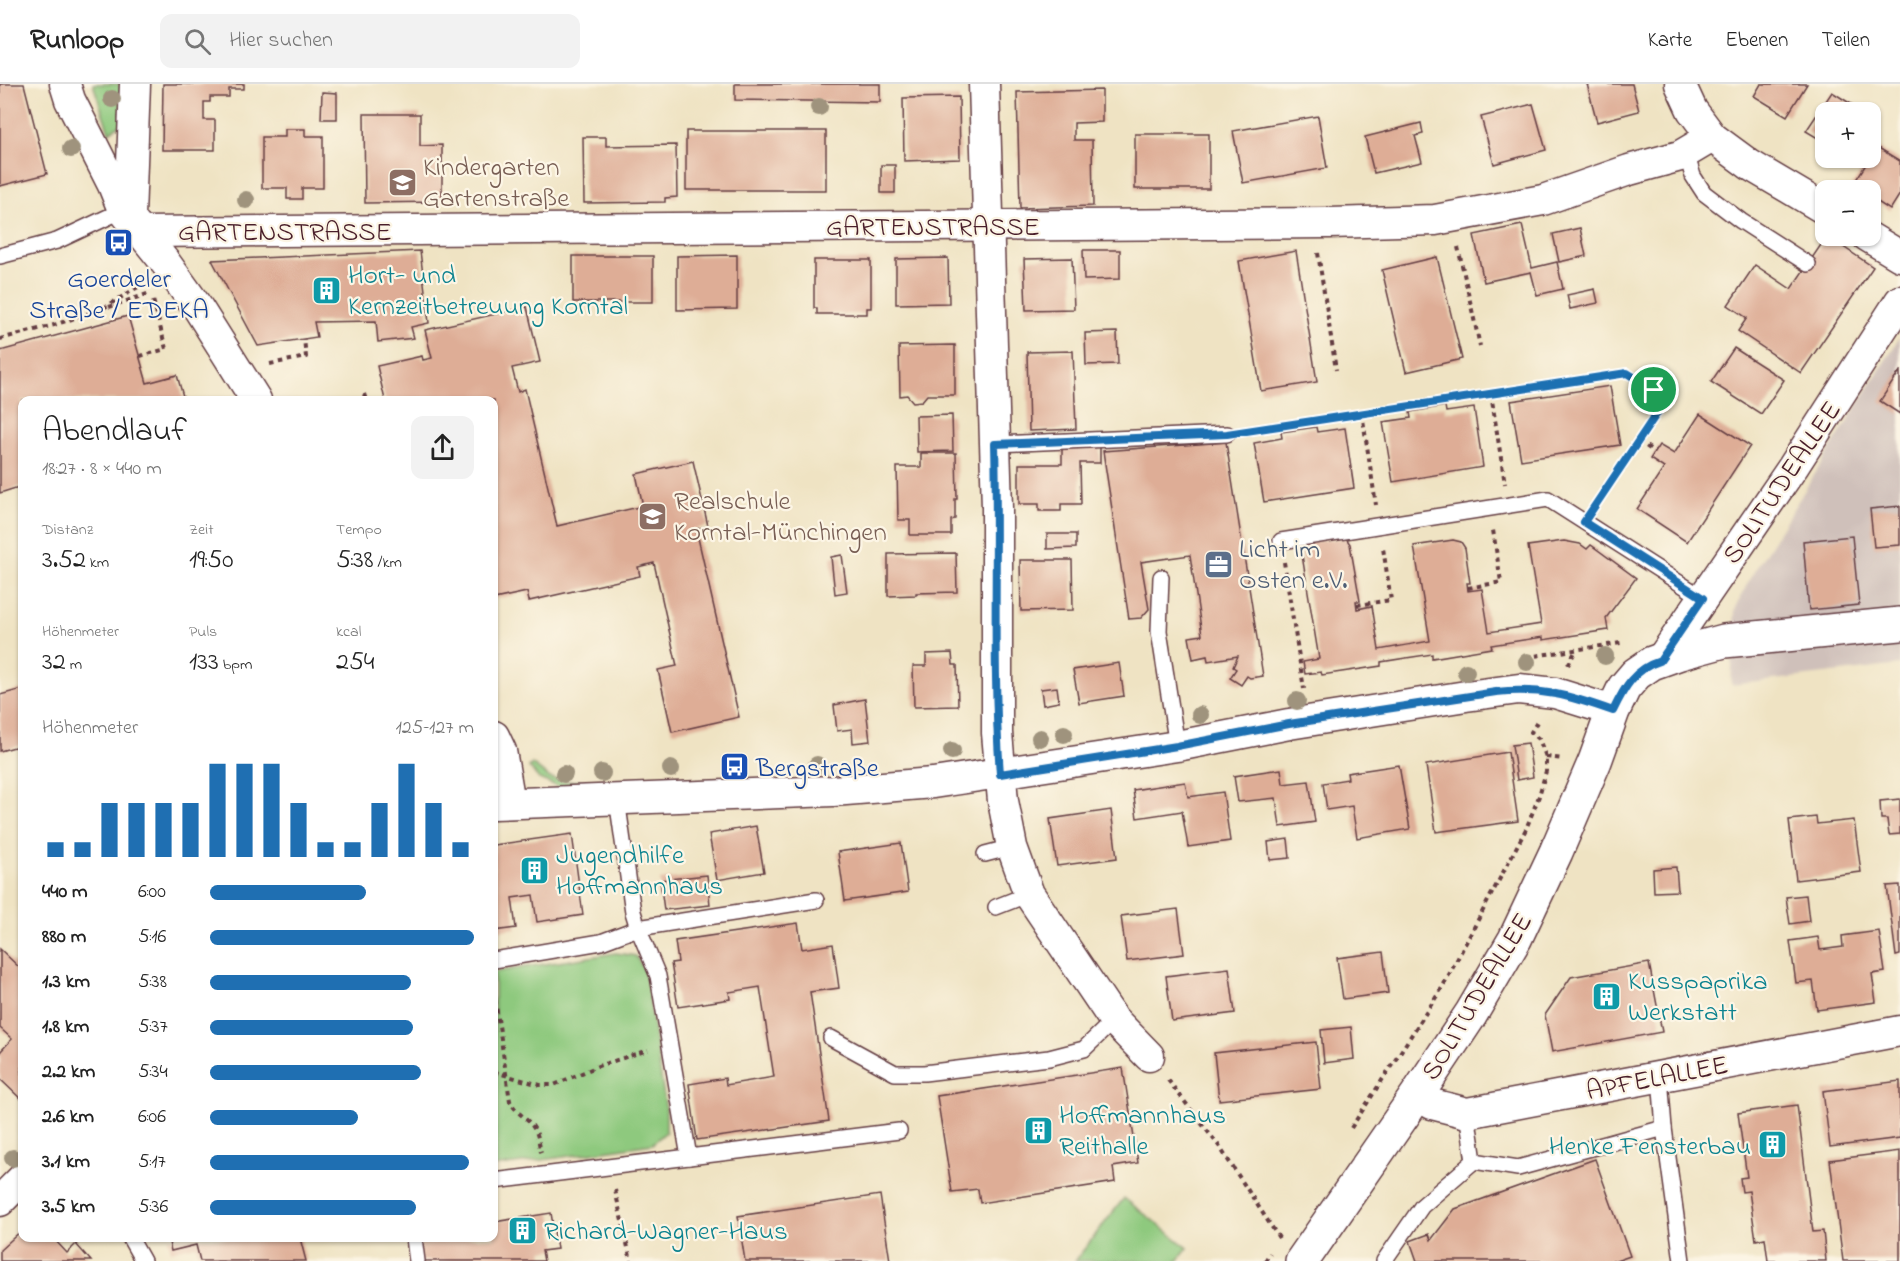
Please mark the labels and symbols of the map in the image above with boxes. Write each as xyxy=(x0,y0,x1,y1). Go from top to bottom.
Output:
place label: Kindergarten Gartenstraße xyxy=(423,149,570,219)
school or university icon: Kindergarten Gartenstraße xyxy=(386,166,418,198)
street label: GARTENSTRASSE xyxy=(826,209,1040,248)
street label: GARTENSTRASSE xyxy=(178,214,392,253)
bus stop icon: Goerdeler Straße / EDEKA xyxy=(103,227,135,259)
place label: Hort- und Kernzeitbetreuung Korntal xyxy=(348,257,628,327)
place label: Goerdeler Straße / EDEKA xyxy=(29,261,209,331)
building icon: Hort- und Kernzeitbetreuung Korntal xyxy=(311,274,343,306)
pin xyxy=(1628,364,1679,415)
street label: SOLITUDEALLEE xyxy=(1714,394,1852,573)
place label: Realschule Korntal-Münchingen xyxy=(674,483,887,553)
school or university icon: Realschule Korntal-Münchingen xyxy=(637,500,669,532)
place label: Licht im Osten e.V. xyxy=(1239,531,1348,601)
office icon: Licht im Osten e.V. xyxy=(1202,548,1234,580)
place label: Bergstraße xyxy=(755,750,880,789)
bus stop icon: Bergstraße xyxy=(719,751,751,783)
place label: Jugendhilfe Hoffmannhaus xyxy=(556,837,723,907)
building icon: Jugendhilfe Hoffmannhaus xyxy=(519,854,551,886)
street label: SOLITUDEALLEE xyxy=(1413,906,1544,1089)
place label: Kusspaprika Werkstatt xyxy=(1628,963,1768,1033)
building icon: Kusspaprika Werkstatt xyxy=(1591,980,1623,1012)
street label: APFELALLEE xyxy=(1583,1047,1732,1112)
place label: Hoffmannhaus Reithalle xyxy=(1059,1097,1226,1167)
building icon: Hoffmannhaus Reithalle xyxy=(1022,1114,1054,1146)
place label: Henke Fensterbau xyxy=(1549,1128,1751,1167)
building icon: Henke Fensterbau xyxy=(1756,1129,1788,1161)
place label: Richard-Wagner-Haus xyxy=(544,1213,788,1252)
building icon: Richard-Wagner-Haus xyxy=(507,1214,539,1246)

